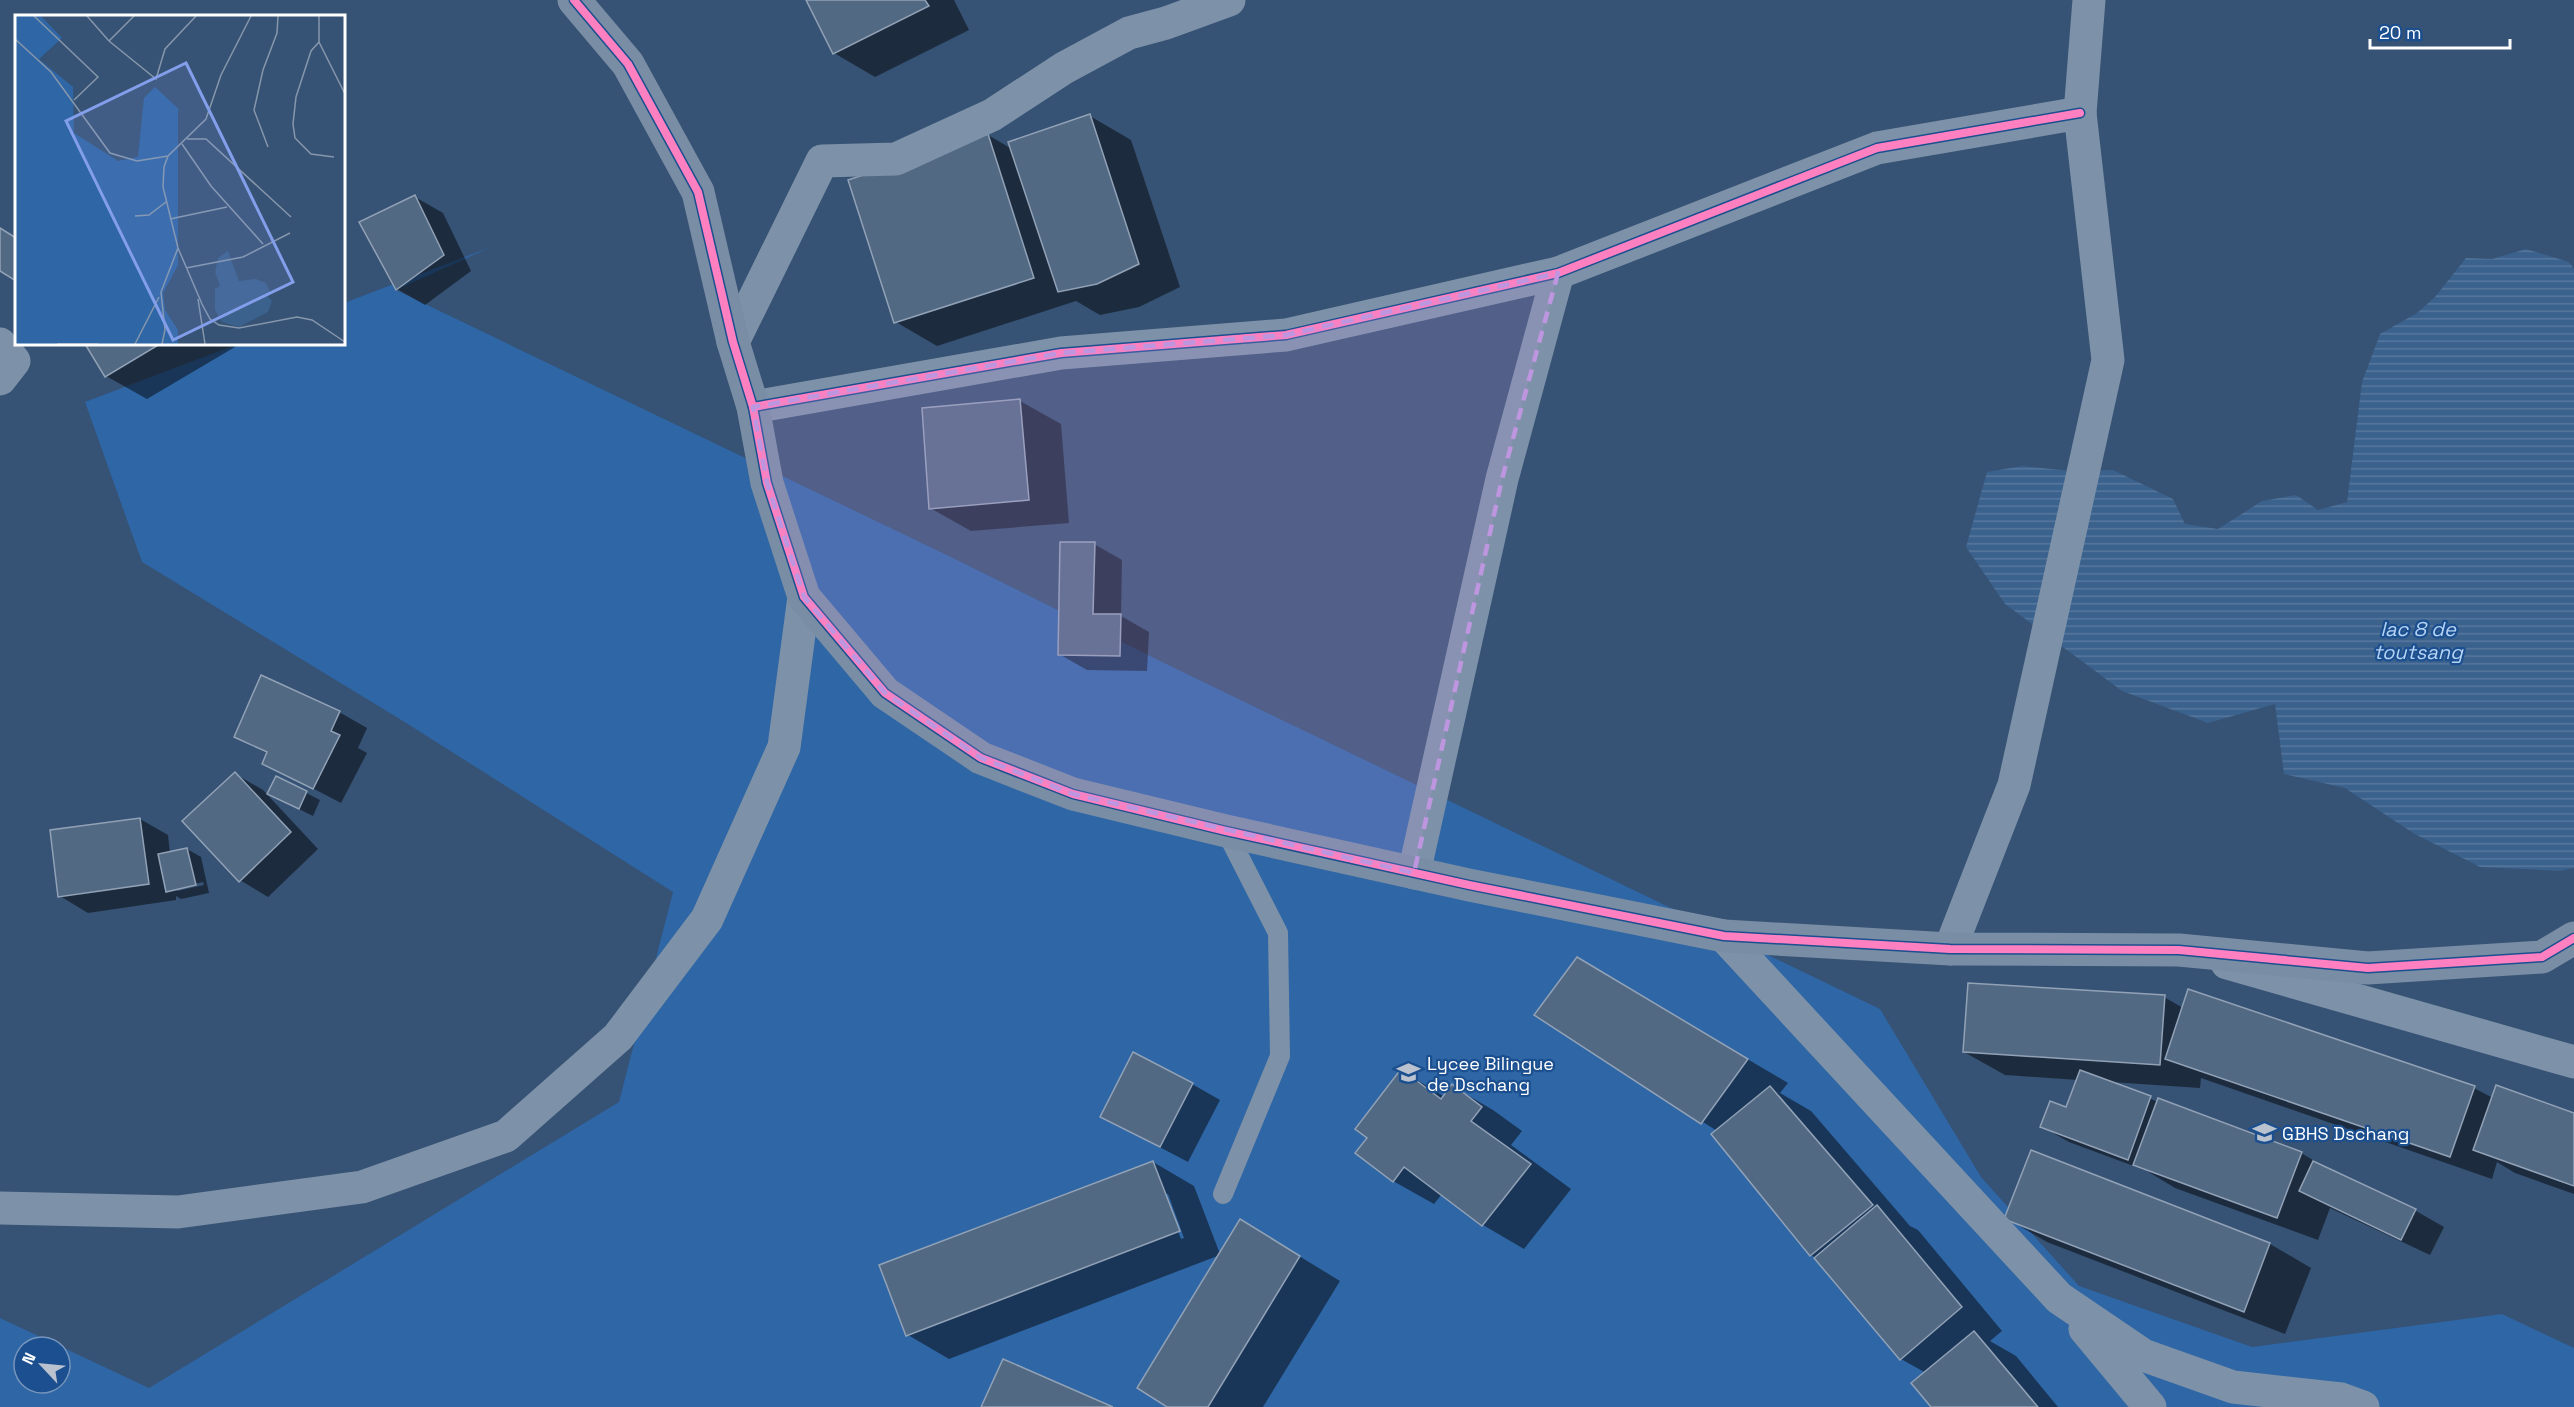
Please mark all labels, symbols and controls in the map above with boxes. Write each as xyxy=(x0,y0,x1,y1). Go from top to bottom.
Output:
scale bar xyxy=(2370,12,2510,50)
inset map xyxy=(15,15,345,345)
text: 20 m xyxy=(2379,21,2422,44)
water label: lac 8 de toutsang xyxy=(2373,616,2464,665)
place label: Lycee Bilingue de Dschang xyxy=(1427,1052,1554,1096)
school or university icon: Lycee Bilingue de Dschang xyxy=(1396,1060,1422,1086)
school or university icon: GBHS Dschang xyxy=(2251,1120,2277,1146)
place label: GBHS Dschang xyxy=(2282,1122,2409,1145)
north arrow xyxy=(12,1335,72,1395)
text: N xyxy=(17,1349,41,1368)

